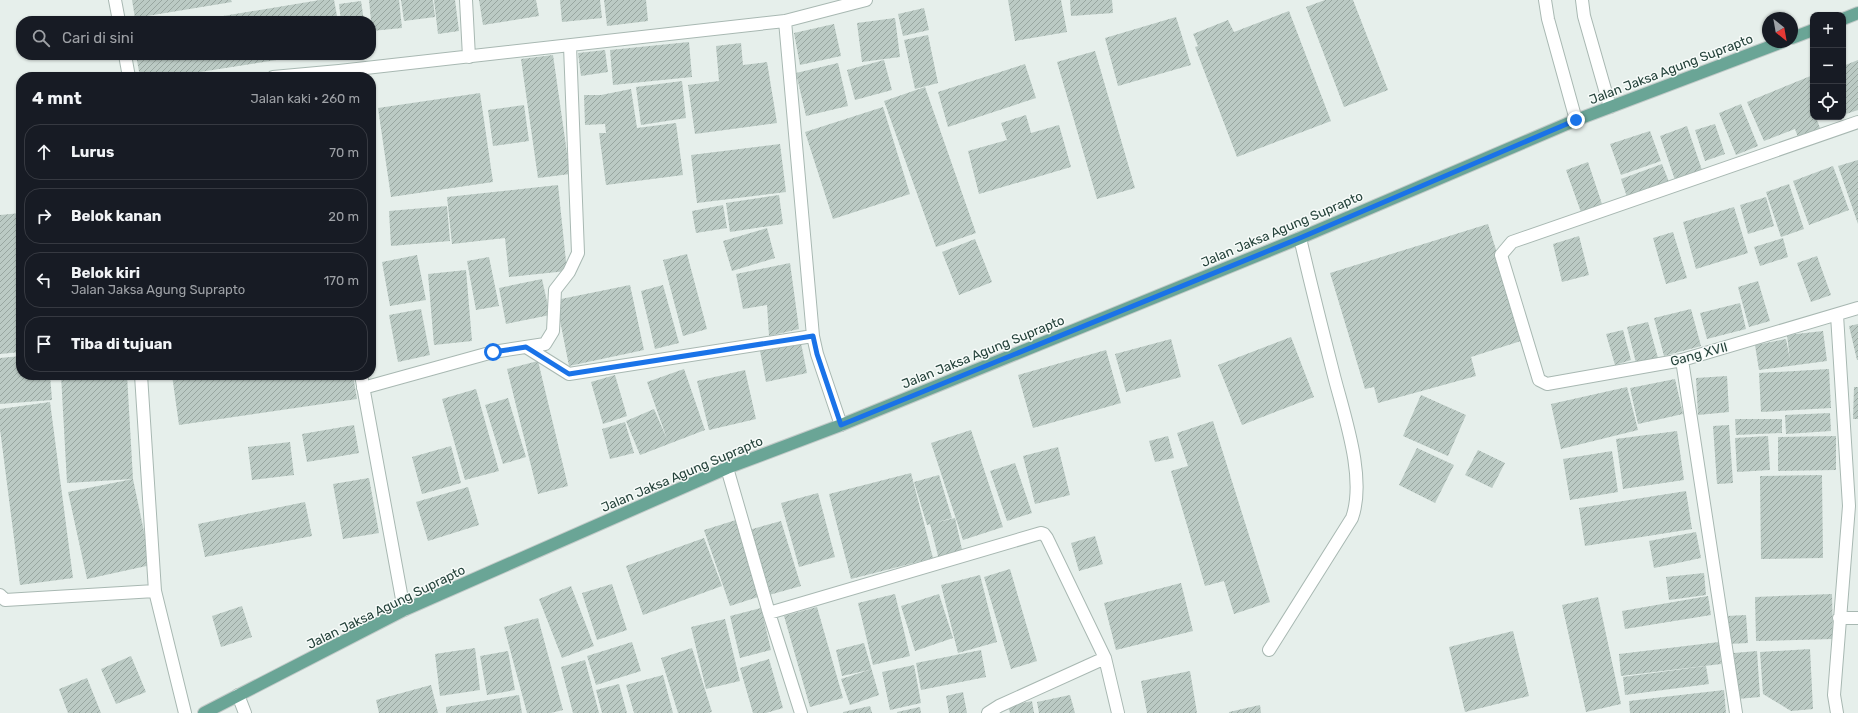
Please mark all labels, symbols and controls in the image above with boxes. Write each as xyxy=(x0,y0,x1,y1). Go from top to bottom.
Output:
north arrow xyxy=(1762,12,1798,48)
map controls xyxy=(1810,12,1846,120)
button: + xyxy=(1810,12,1846,48)
search box xyxy=(16,16,376,60)
icon: search xyxy=(30,27,52,49)
text: Cari di sini xyxy=(62,29,134,47)
street label: Jalan Jaksa Agung Suprapto xyxy=(1587,31,1755,108)
button: − xyxy=(1810,48,1846,84)
button: locate xyxy=(1810,84,1846,120)
text: 4 mnt xyxy=(32,88,82,108)
text: Jalan kaki · 260 m xyxy=(251,91,360,106)
route end xyxy=(1567,111,1585,129)
icon: ahead xyxy=(33,141,55,163)
text: Lurus xyxy=(71,143,114,161)
text: 70 m xyxy=(329,145,359,160)
street label: Jalan Jaksa Agung Suprapto xyxy=(1199,188,1366,271)
icon: right xyxy=(33,205,55,227)
text: Belok kanan xyxy=(71,207,161,225)
text: 20 m xyxy=(328,209,359,224)
text: Belok kiri xyxy=(71,264,140,282)
icon: left xyxy=(33,269,55,291)
text: 170 m xyxy=(324,273,359,288)
text: Jalan Jaksa Agung Suprapto xyxy=(71,282,245,297)
street label: Jalan Jaksa Agung Suprapto xyxy=(899,312,1067,393)
icon: arrive xyxy=(33,333,55,355)
text: Tiba di tujuan xyxy=(71,335,172,353)
street label: Gang XVII xyxy=(1669,339,1730,370)
route start xyxy=(484,343,502,361)
street label: Jalan Jaksa Agung Suprapto xyxy=(599,433,766,516)
street label: Jalan Jaksa Agung Suprapto xyxy=(304,562,468,653)

